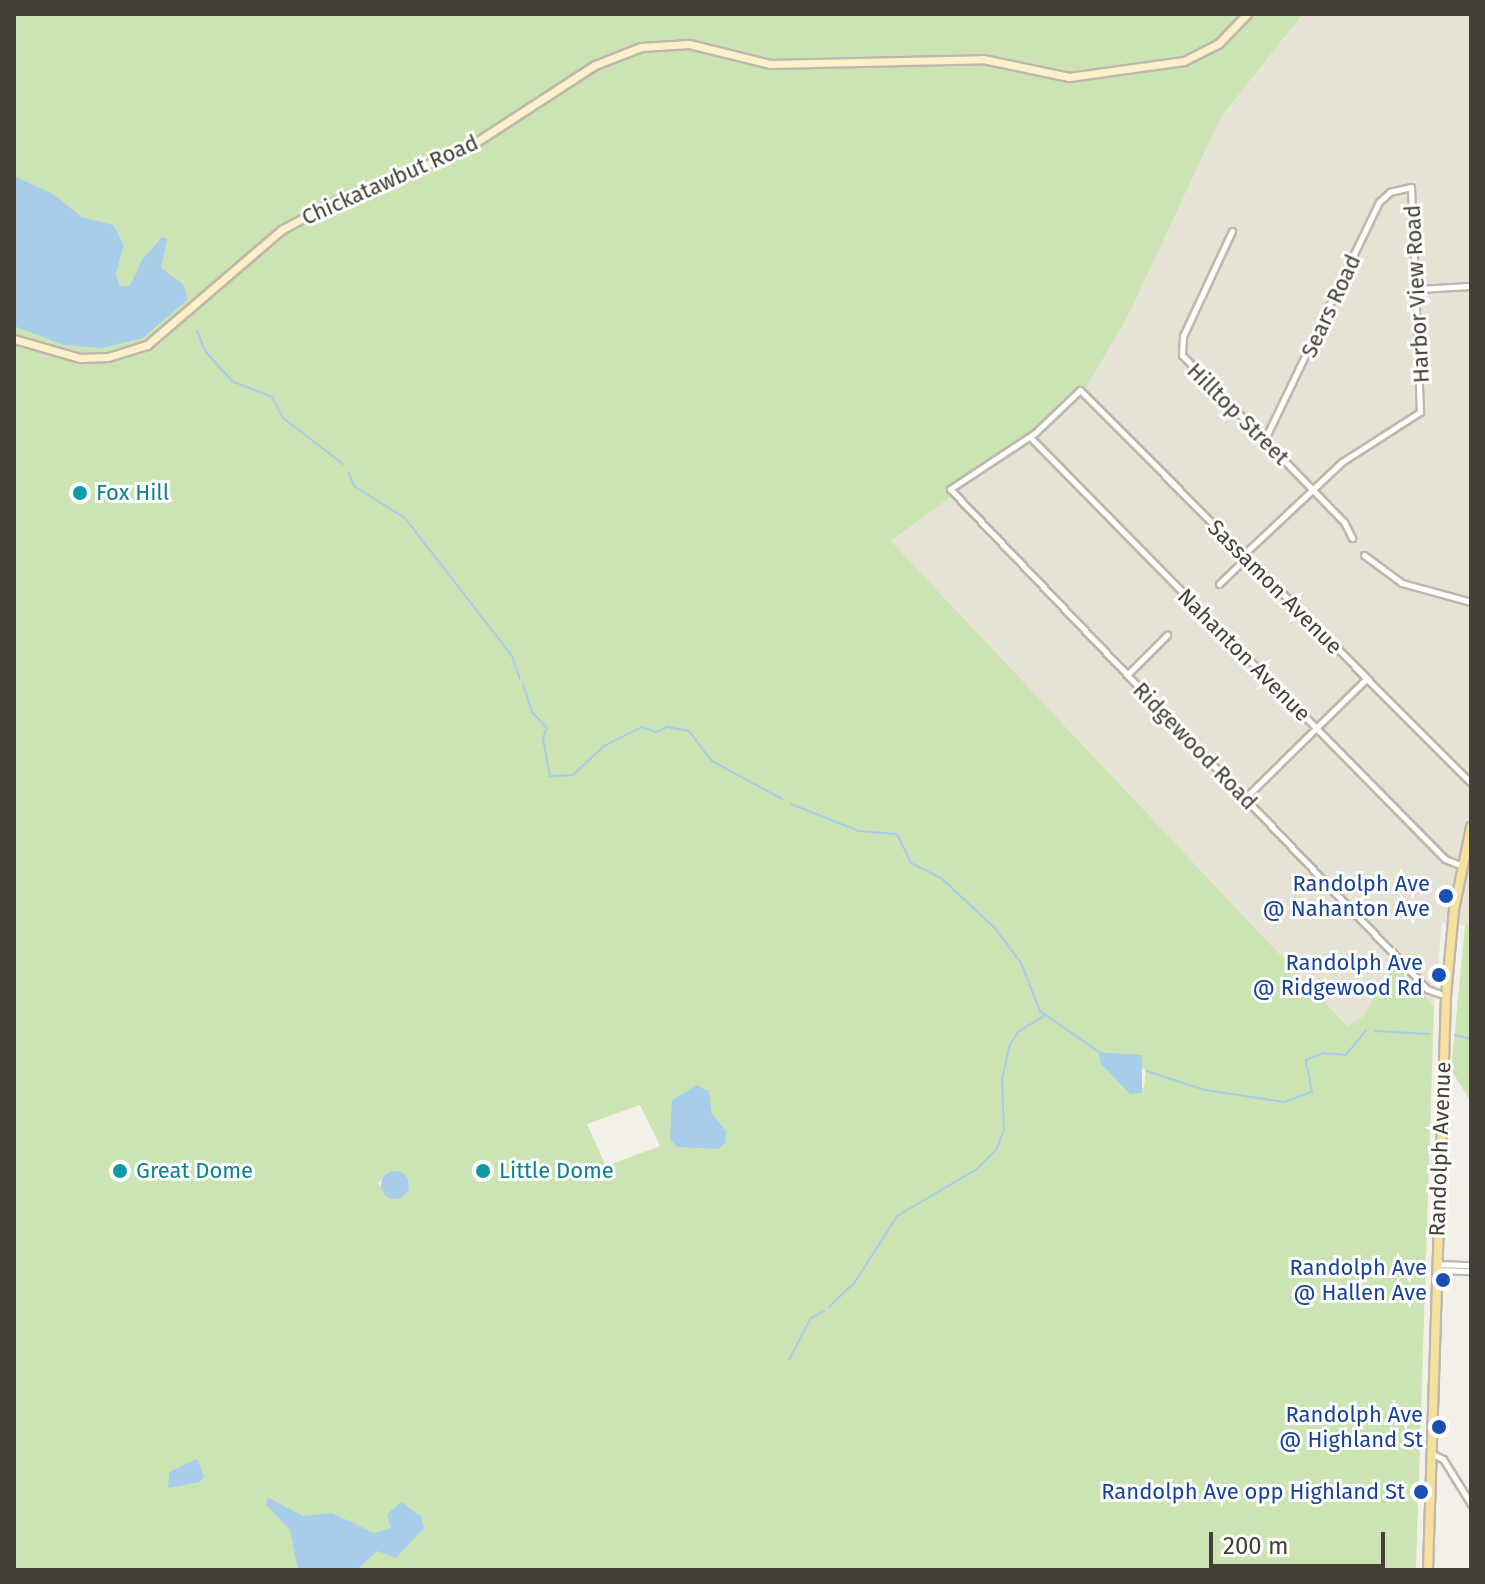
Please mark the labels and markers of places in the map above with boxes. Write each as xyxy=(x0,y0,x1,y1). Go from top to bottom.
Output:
place label: Fox Hill xyxy=(96,480,169,506)
marker: Fox Hill xyxy=(71,484,89,502)
place label: Randolph Ave @ Nahanton Ave xyxy=(1262,870,1430,922)
marker: Randolph Ave @ Nahanton Ave xyxy=(1437,887,1455,905)
place label: Randolph Ave @ Ridgewood Rd xyxy=(1252,949,1423,1000)
marker: Randolph Ave @ Ridgewood Rd xyxy=(1430,966,1448,984)
place label: Great Dome xyxy=(136,1158,253,1184)
place label: Little Dome xyxy=(499,1158,614,1184)
marker: Great Dome xyxy=(111,1162,129,1180)
marker: Little Dome xyxy=(474,1162,492,1180)
place label: Randolph Ave @ Hallen Ave xyxy=(1289,1254,1427,1306)
marker: Randolph Ave @ Hallen Ave xyxy=(1434,1271,1452,1289)
place label: Randolph Ave @ Highland St xyxy=(1279,1401,1423,1452)
marker: Randolph Ave @ Highland St xyxy=(1430,1418,1448,1436)
place label: Randolph Ave opp Highland St xyxy=(1101,1479,1405,1505)
marker: Randolph Ave opp Highland St xyxy=(1412,1483,1430,1501)

